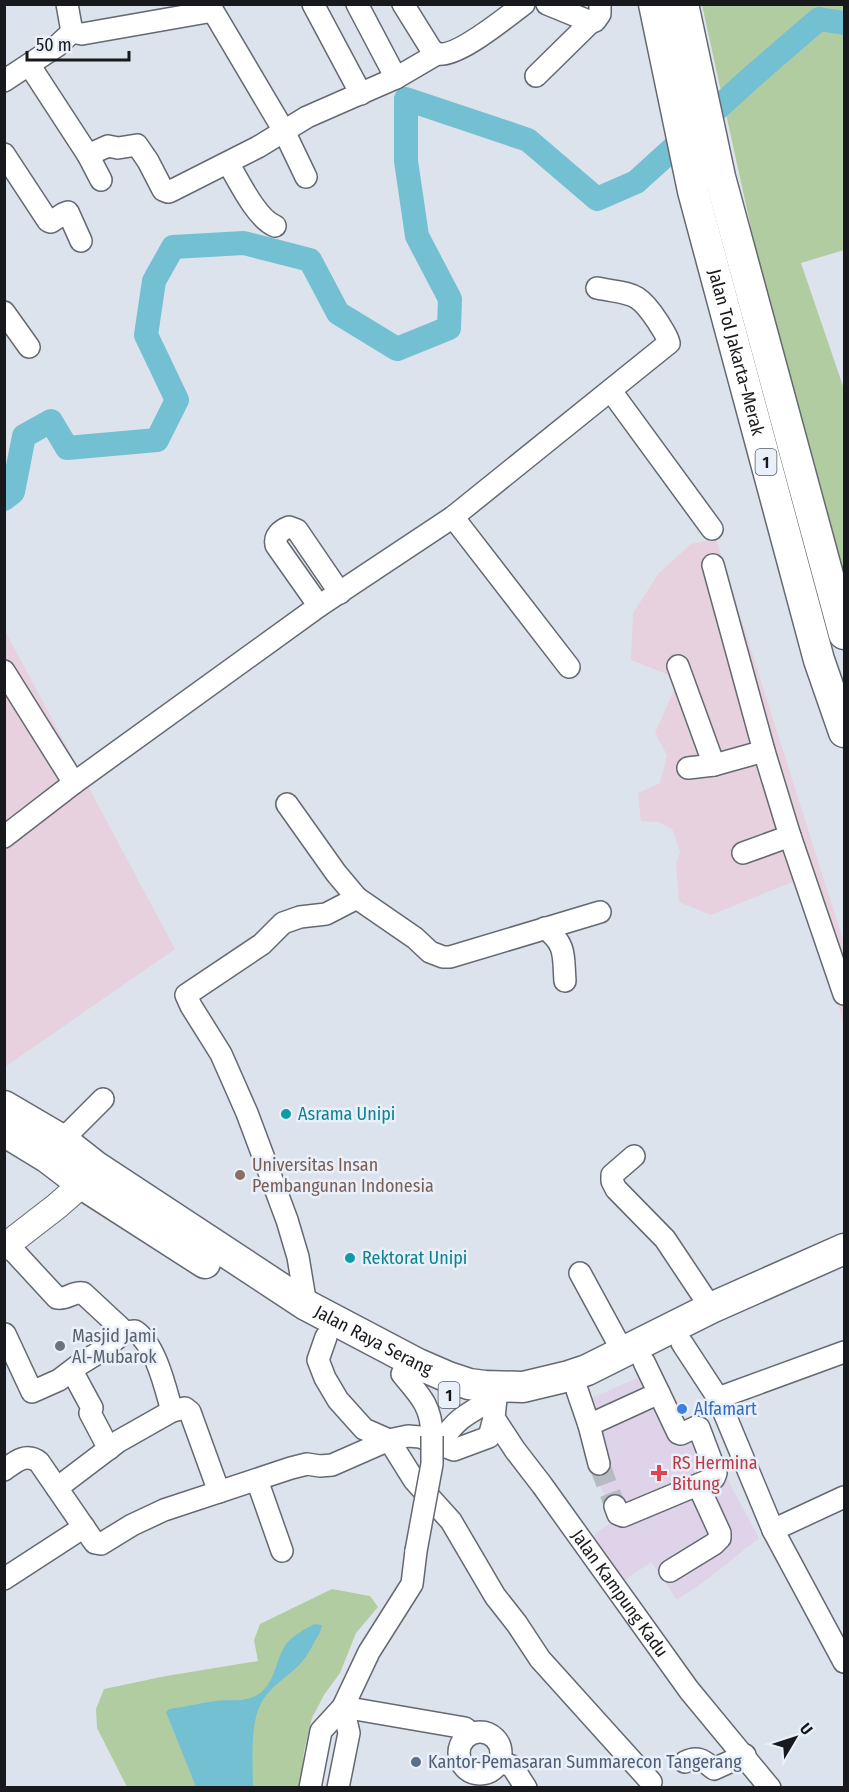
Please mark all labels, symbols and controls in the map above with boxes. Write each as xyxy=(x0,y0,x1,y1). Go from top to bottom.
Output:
scale bar xyxy=(27,24,129,62)
text: 50 m xyxy=(36,34,72,56)
street label: Jalan Tol Jakarta–Merak xyxy=(703,267,769,438)
road number: 1 xyxy=(756,449,777,475)
place label: Asrama Unipi xyxy=(298,1103,395,1125)
marker: Asrama Unipi xyxy=(279,1107,293,1121)
place label: Universitas Insan Pembangunan Indonesia xyxy=(252,1154,434,1197)
marker: Universitas Insan Pembangunan Indonesia xyxy=(233,1168,247,1182)
place label: Rektorat Unipi xyxy=(362,1247,467,1269)
marker: Rektorat Unipi xyxy=(343,1251,357,1265)
street label: Jalan Raya Serang xyxy=(311,1300,436,1380)
place label: Masjid Jami Al-Mubarok xyxy=(72,1325,157,1368)
marker: Masjid Jami Al-Mubarok xyxy=(53,1339,67,1353)
road number: 1 xyxy=(438,1382,460,1408)
place label: Alfamart xyxy=(694,1398,757,1420)
marker: Alfamart xyxy=(675,1402,689,1416)
place label: RS Hermina Bitung xyxy=(672,1452,758,1495)
marker: RS Hermina Bitung xyxy=(650,1464,668,1482)
street label: Jalan Kampung Kadu xyxy=(567,1525,673,1661)
north arrow xyxy=(765,1708,825,1768)
text: U xyxy=(796,1719,817,1739)
place label: Kantor Pemasaran Summarecon Tangerang xyxy=(428,1751,742,1773)
marker: Kantor Pemasaran Summarecon Tangerang xyxy=(409,1755,423,1769)

